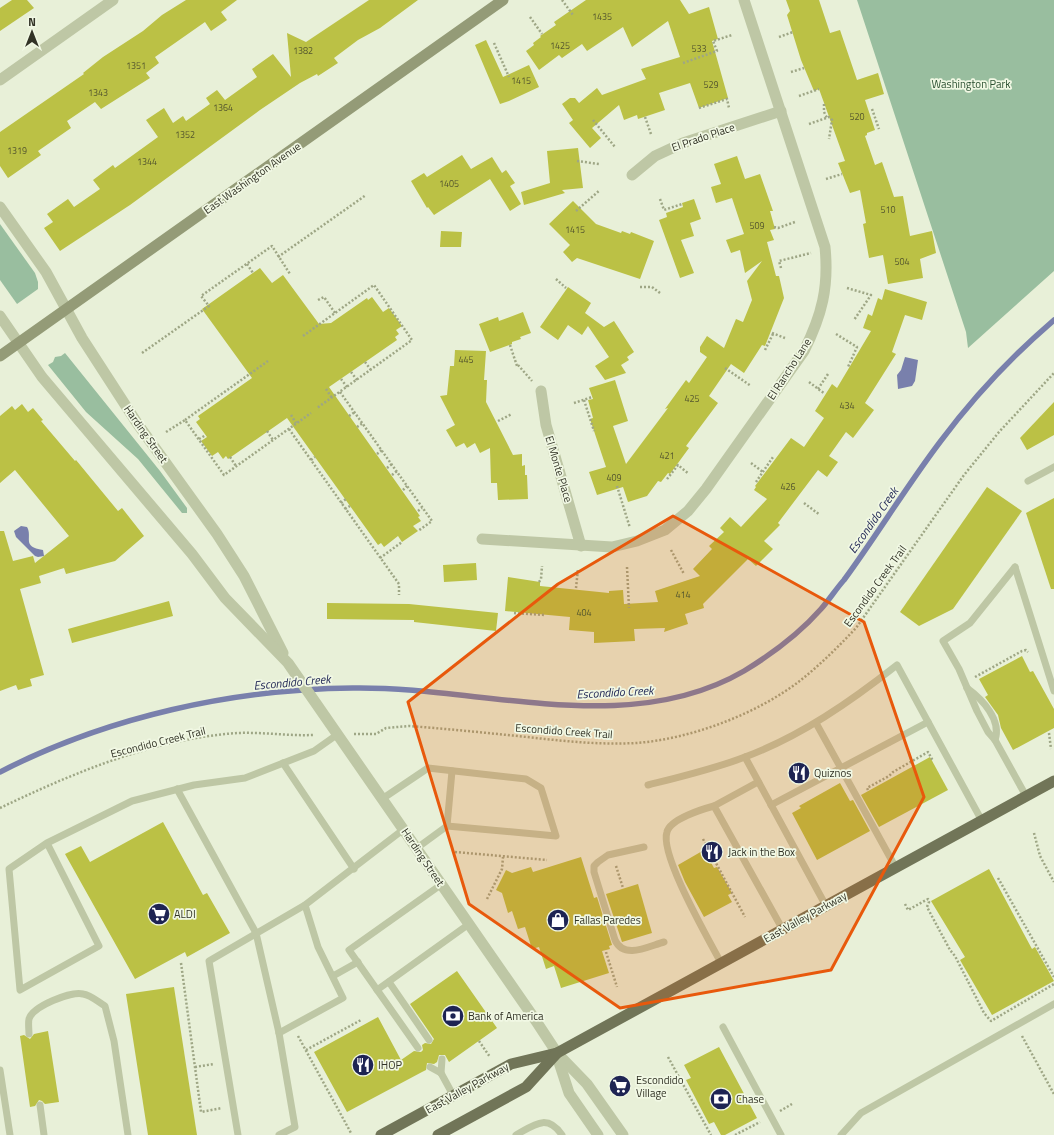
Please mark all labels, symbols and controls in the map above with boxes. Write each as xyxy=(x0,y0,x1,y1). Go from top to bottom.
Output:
house number: 1435 xyxy=(592,10,612,23)
north arrow xyxy=(12,12,52,52)
text: N xyxy=(28,14,36,30)
house number: 1425 xyxy=(550,39,570,52)
house number: 533 xyxy=(691,42,707,55)
house number: 1382 xyxy=(293,44,313,57)
house number: 1351 xyxy=(126,59,146,72)
house number: 1415 xyxy=(511,74,531,87)
park label: Washington Park xyxy=(931,76,1011,92)
house number: 529 xyxy=(703,78,719,91)
house number: 1343 xyxy=(88,86,108,99)
house number: 1364 xyxy=(213,101,233,114)
house number: 520 xyxy=(849,110,865,123)
street label: El Prado Place xyxy=(669,119,737,155)
house number: 1352 xyxy=(175,128,195,141)
street label: East Washington Avenue xyxy=(200,138,304,218)
house number: 1319 xyxy=(7,144,27,157)
house number: 1344 xyxy=(137,155,157,168)
house number: 1405 xyxy=(439,177,459,190)
house number: 510 xyxy=(880,203,896,216)
house number: 509 xyxy=(749,219,765,232)
house number: 1415 xyxy=(565,223,585,236)
house number: 504 xyxy=(894,255,910,268)
street label: El Rancho Lane xyxy=(763,335,815,403)
house number: 445 xyxy=(458,353,474,366)
house number: 425 xyxy=(684,392,700,405)
house number: 434 xyxy=(839,399,855,412)
street label: Harding Street xyxy=(120,402,172,466)
street label: El Monte Place xyxy=(541,434,577,505)
house number: 421 xyxy=(659,449,675,462)
house number: 409 xyxy=(606,471,622,484)
house number: 426 xyxy=(780,480,796,493)
water label: Escondido Creek xyxy=(843,482,904,557)
street label: Escondido Creek Trail xyxy=(840,542,910,630)
house number: 414 xyxy=(675,588,691,601)
house number: 404 xyxy=(576,606,592,619)
water label: Escondido Creek xyxy=(253,669,333,695)
water label: Escondido Creek xyxy=(576,680,656,704)
street label: Escondido Creek Trail xyxy=(515,720,613,742)
street label: Escondido Creek Trail xyxy=(109,722,207,762)
restaurant icon: Quiznos xyxy=(786,760,812,786)
place label: Quiznos xyxy=(814,765,851,781)
street label: Harding Street xyxy=(398,825,448,889)
restaurant icon: Jack in the Box xyxy=(699,839,725,865)
place label: Jack in the Box xyxy=(728,844,795,860)
street label: East Valley Parkway xyxy=(760,887,850,947)
supermarket icon: ALDI xyxy=(146,901,172,927)
place label: ALDI xyxy=(174,906,196,922)
shop icon: Fallas Paredes xyxy=(545,907,571,933)
place label: Fallas Paredes xyxy=(574,912,641,928)
bank icon: Bank of America xyxy=(440,1003,466,1029)
place label: Bank of America xyxy=(468,1008,544,1024)
restaurant icon: IHOP xyxy=(350,1052,376,1078)
place label: IHOP xyxy=(378,1057,402,1073)
street label: East Valley Parkway xyxy=(422,1058,512,1118)
place label: Escondido Village xyxy=(636,1072,684,1101)
supermarket icon: Escondido Village xyxy=(607,1073,633,1099)
bank icon: Chase xyxy=(708,1086,734,1112)
place label: Chase xyxy=(736,1091,765,1107)

